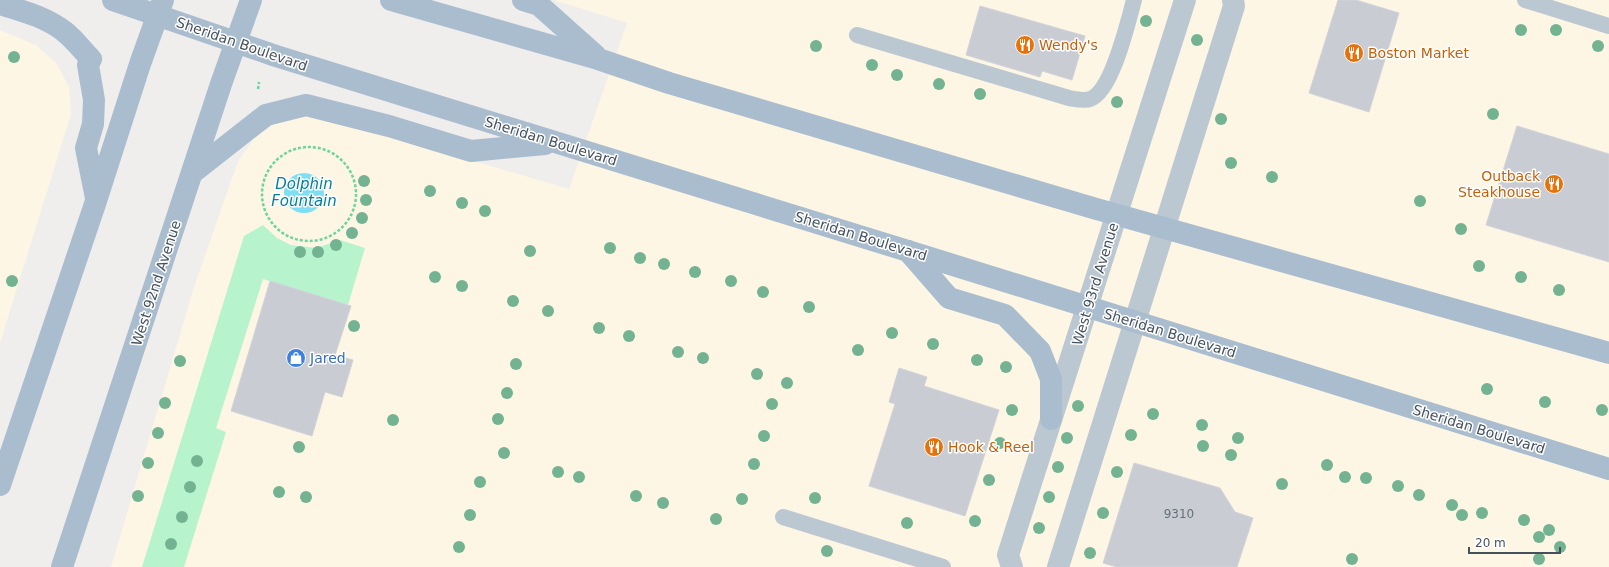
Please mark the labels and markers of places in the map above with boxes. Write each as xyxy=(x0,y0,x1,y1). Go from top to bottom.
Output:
restaurant icon: Wendy's xyxy=(1014,34,1036,56)
place label: Wendy's xyxy=(1039,37,1098,53)
restaurant icon: Boston Market xyxy=(1343,42,1365,64)
place label: Boston Market xyxy=(1368,45,1469,61)
place label: Outback Steakhouse xyxy=(1458,168,1541,200)
restaurant icon: Outback Steakhouse xyxy=(1543,173,1565,195)
shop icon: Jared xyxy=(285,347,307,369)
place label: Jared xyxy=(309,350,346,366)
restaurant icon: Hook & Reel xyxy=(923,436,945,458)
place label: Hook & Reel xyxy=(948,439,1034,455)

